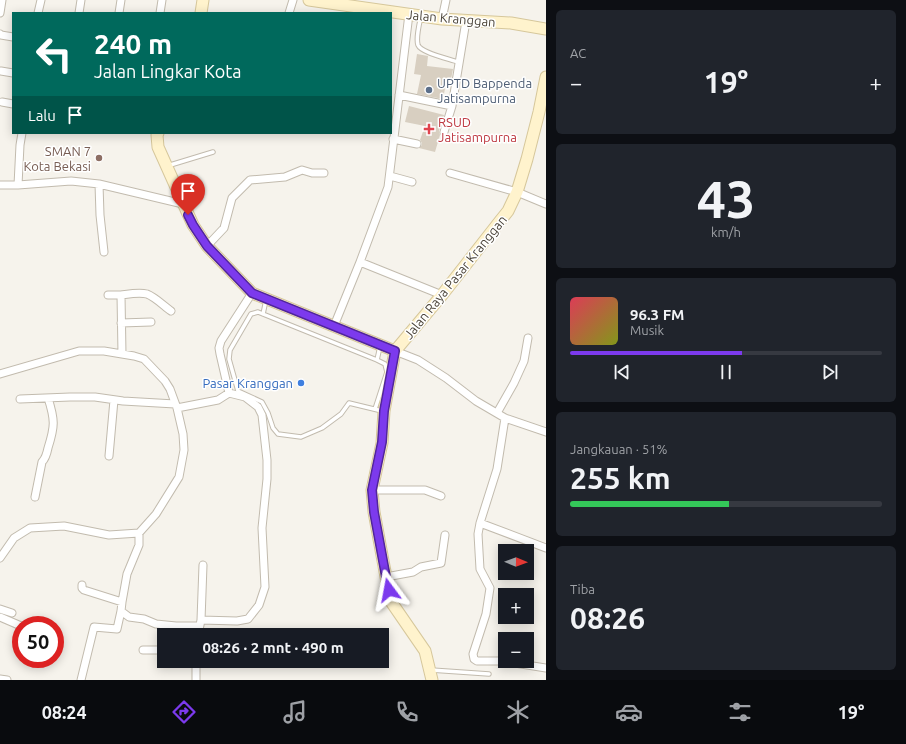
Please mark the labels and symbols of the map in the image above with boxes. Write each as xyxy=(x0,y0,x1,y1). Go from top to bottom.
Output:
street label: Jalan Kranggan xyxy=(406,7,496,29)
place label: UPTD Bappenda Jatisampurna xyxy=(437,76,532,105)
marker: UPTD Bappenda Jatisampurna xyxy=(424,85,434,95)
place label: RSUD Jatisampurna xyxy=(438,115,517,144)
marker: RSUD Jatisampurna xyxy=(423,123,435,135)
place label: SMAN 7 Kota Bekasi xyxy=(23,144,91,173)
marker: SMAN 7 Kota Bekasi xyxy=(94,153,104,163)
pin xyxy=(171,174,205,215)
street label: Jalan Raya Pasar Kranggan xyxy=(401,212,509,342)
place label: Pasar Kranggan xyxy=(202,376,293,390)
marker: Pasar Kranggan xyxy=(296,378,306,388)
north arrow xyxy=(498,544,534,580)
position arrow xyxy=(368,569,410,611)
speed limit sign: 50 xyxy=(12,616,64,668)

